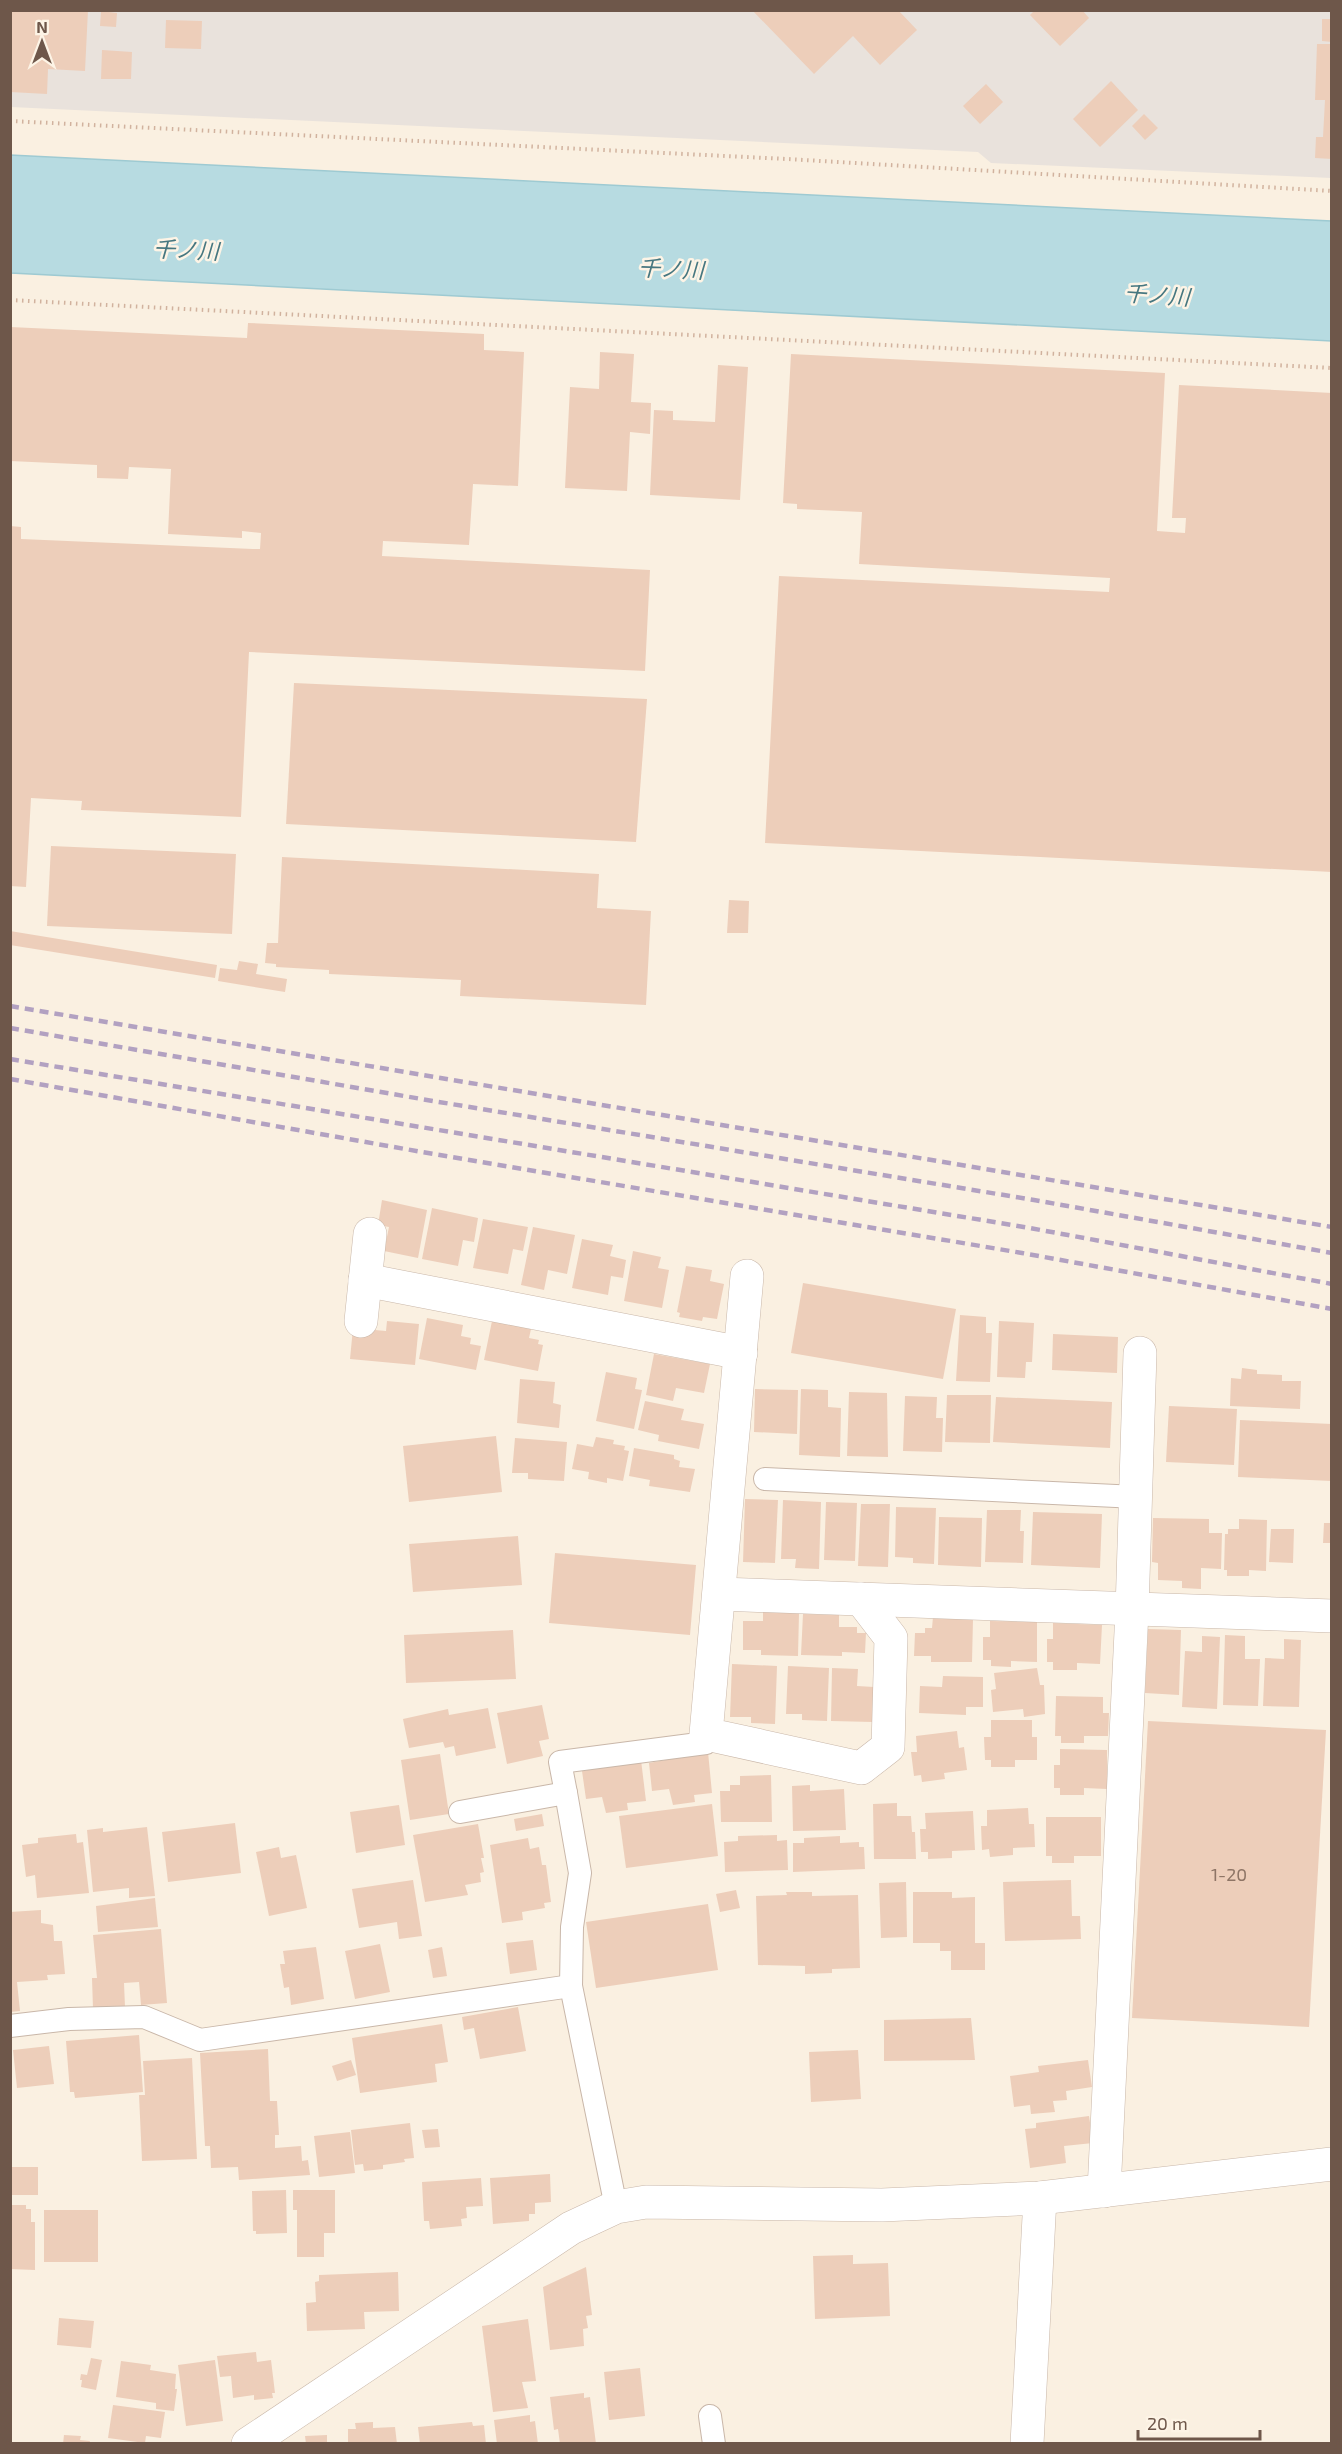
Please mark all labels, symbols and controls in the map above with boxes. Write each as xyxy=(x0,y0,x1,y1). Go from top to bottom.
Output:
north arrow xyxy=(12,12,72,72)
text: N xyxy=(36,17,48,36)
water label: 千ノ川 xyxy=(153,235,221,263)
water label: 千ノ川 xyxy=(638,254,706,282)
water label: 千ノ川 xyxy=(1123,279,1193,309)
house number: 1-20 xyxy=(1211,1863,1247,1885)
scale bar xyxy=(1138,2403,1260,2441)
text: 20 m xyxy=(1147,2412,1188,2434)

